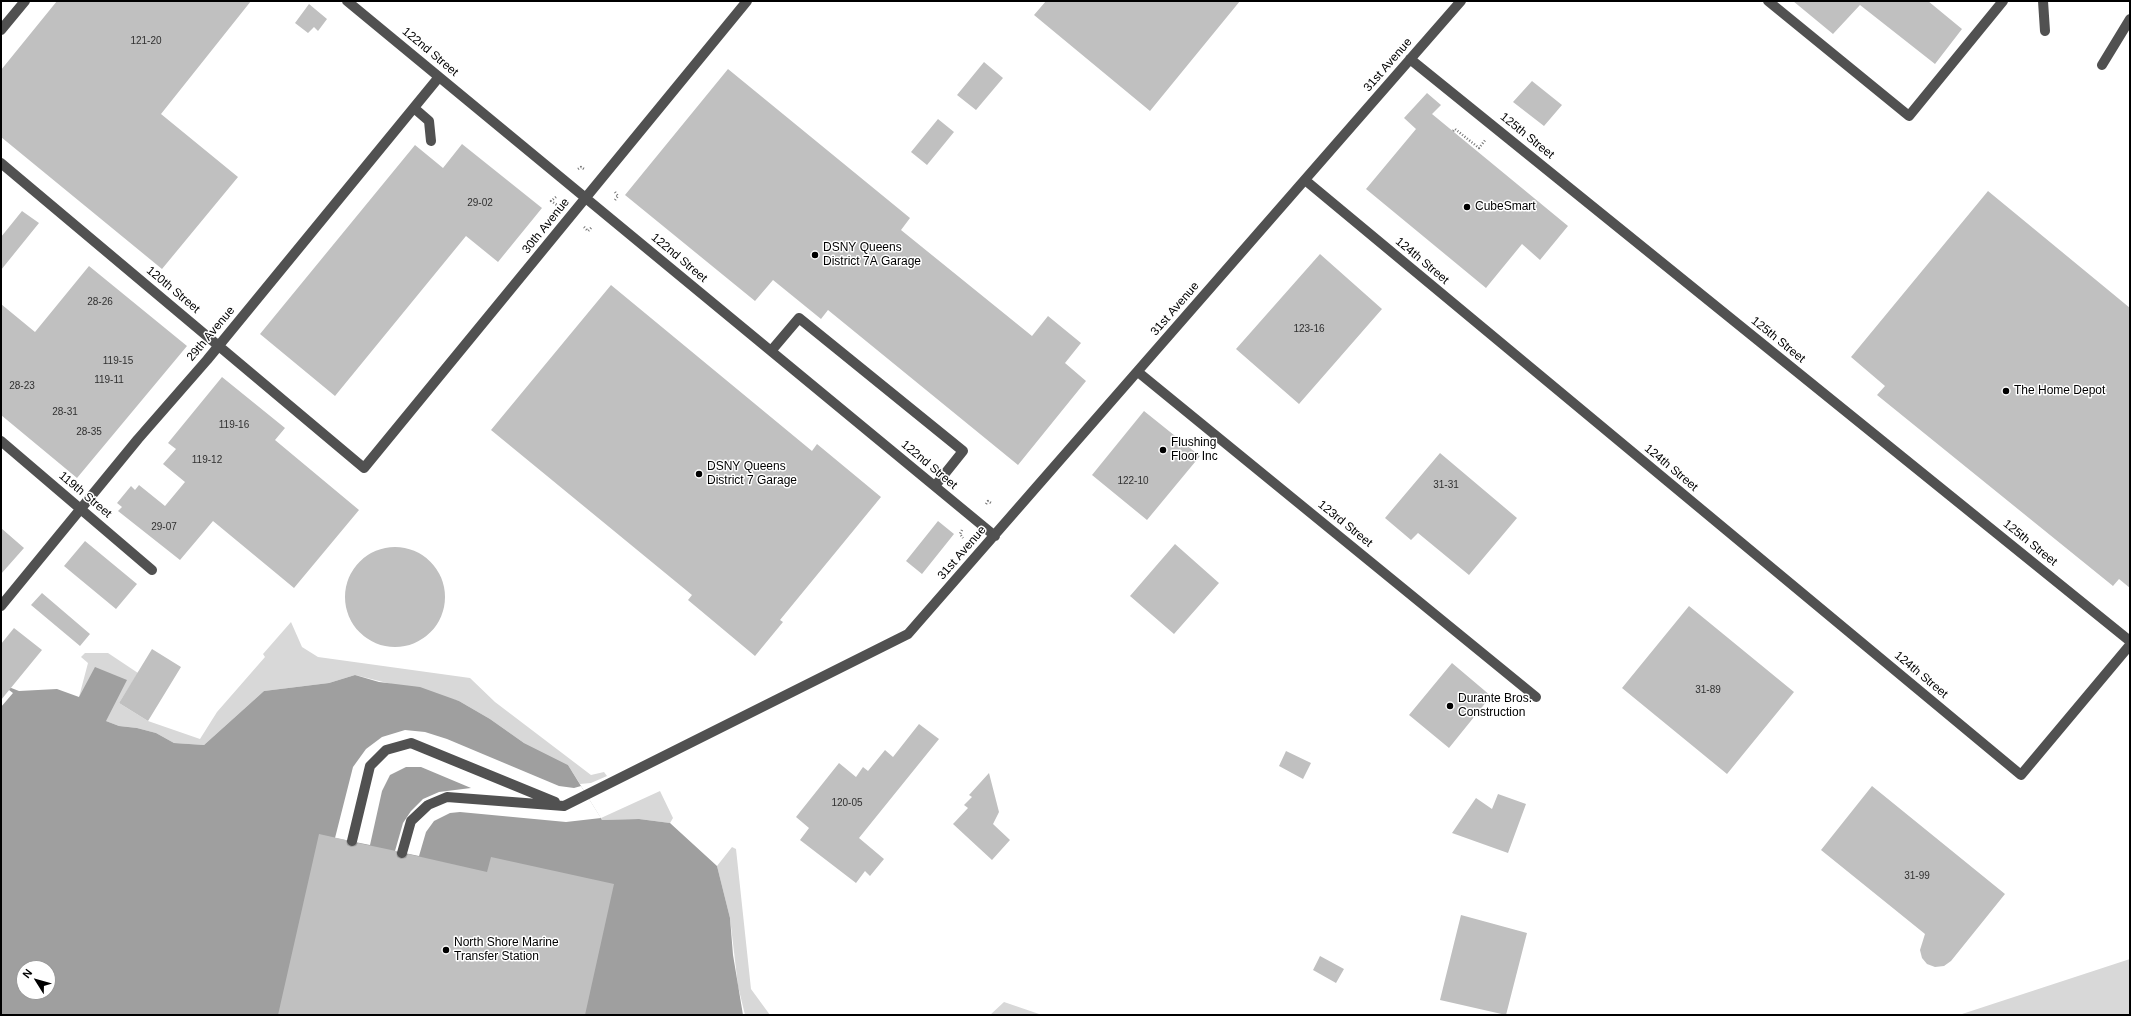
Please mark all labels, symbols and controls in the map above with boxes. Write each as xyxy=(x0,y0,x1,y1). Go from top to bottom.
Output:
street label: 122nd Street xyxy=(399,24,461,80)
house number: 121-20 xyxy=(130,35,162,47)
street label: 31st Avenue xyxy=(1361,35,1415,95)
street label: 125th Street xyxy=(1497,110,1557,162)
street label: 30th Avenue xyxy=(519,195,573,257)
house number: 29-02 xyxy=(467,197,493,209)
place label: CubeSmart xyxy=(1475,200,1536,214)
marker: CubeSmart xyxy=(1462,202,1472,212)
street label: 122nd Street xyxy=(648,230,710,286)
street label: 124th Street xyxy=(1392,234,1452,288)
place label: DSNY Queens District 7A Garage xyxy=(823,241,921,269)
marker: DSNY Queens District 7A Garage xyxy=(810,250,820,260)
street label: 120th Street xyxy=(143,263,203,317)
street label: 31st Avenue xyxy=(1148,279,1202,339)
house number: 28-26 xyxy=(87,296,113,308)
street label: 29th Avenue xyxy=(184,304,238,364)
street label: 125th Street xyxy=(1748,314,1808,366)
house number: 123-16 xyxy=(1293,323,1325,335)
house number: 119-15 xyxy=(103,355,133,367)
house number: 119-11 xyxy=(94,374,124,386)
house number: 28-23 xyxy=(9,380,35,392)
place label: The Home Depot xyxy=(2014,384,2105,398)
marker: The Home Depot xyxy=(2001,386,2011,396)
house number: 28-31 xyxy=(52,406,78,418)
house number: 119-16 xyxy=(219,419,249,431)
house number: 28-35 xyxy=(76,426,102,438)
place label: Flushing Floor Inc xyxy=(1171,436,1218,464)
street label: 122nd Street xyxy=(898,437,960,493)
street label: 124th Street xyxy=(1641,441,1701,495)
marker: Flushing Floor Inc xyxy=(1158,445,1168,455)
house number: 119-12 xyxy=(192,454,222,466)
place label: DSNY Queens District 7 Garage xyxy=(707,460,797,488)
street label: 119th Street xyxy=(56,469,114,521)
marker: DSNY Queens District 7 Garage xyxy=(694,469,704,479)
house number: 122-10 xyxy=(1117,475,1149,487)
house number: 31-31 xyxy=(1433,479,1459,491)
street label: 123rd Street xyxy=(1315,498,1375,550)
street label: 125th Street xyxy=(2000,517,2060,569)
house number: 29-07 xyxy=(151,521,177,533)
street label: 31st Avenue xyxy=(935,523,989,583)
street label: 124th Street xyxy=(1891,648,1951,702)
house number: 31-89 xyxy=(1695,684,1721,696)
place label: Durante Bros. Construction xyxy=(1458,692,1532,720)
marker: Durante Bros. Construction xyxy=(1445,701,1455,711)
house number: 120-05 xyxy=(831,797,863,809)
house number: 31-99 xyxy=(1904,870,1930,882)
place label: North Shore Marine Transfer Station xyxy=(454,936,559,964)
marker: North Shore Marine Transfer Station xyxy=(441,945,451,955)
north arrow xyxy=(16,960,56,1000)
text: N xyxy=(20,967,34,980)

